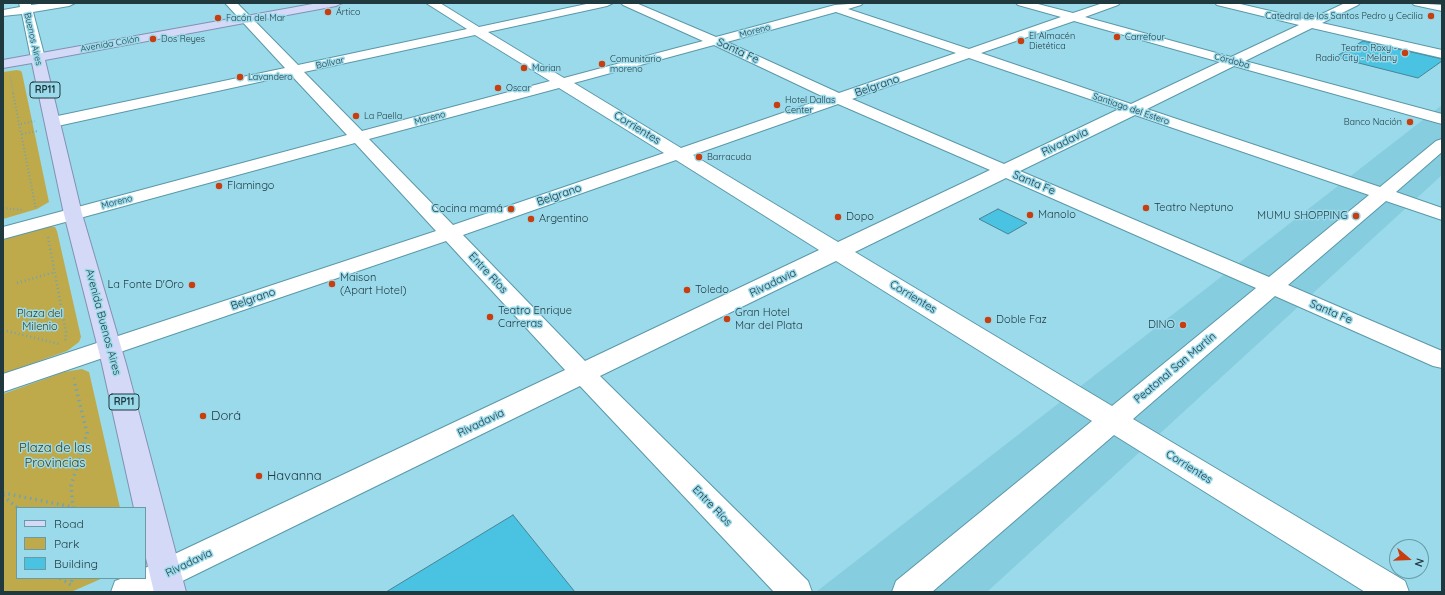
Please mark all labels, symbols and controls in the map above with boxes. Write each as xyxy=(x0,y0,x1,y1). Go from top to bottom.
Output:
marker: Ártico xyxy=(323,7,333,17)
place label: Ártico xyxy=(336,7,360,17)
place label: Catedral de los Santos Pedro y Cecilia xyxy=(1265,11,1423,21)
marker: Catedral de los Santos Pedro y Cecilia xyxy=(1426,11,1436,21)
street label: Buenos Aires xyxy=(22,12,44,66)
marker: Facón del Mar xyxy=(213,13,223,23)
place label: Facón del Mar xyxy=(226,13,286,23)
street label: Moreno xyxy=(738,22,772,40)
place label: El Almacén Dietética xyxy=(1029,31,1075,52)
marker: Carrefour xyxy=(1112,32,1122,42)
place label: Carrefour xyxy=(1125,32,1165,42)
street label: Avenida Colón xyxy=(80,33,140,55)
marker: Dos Reyes xyxy=(148,34,158,44)
place label: Dos Reyes xyxy=(161,34,205,44)
street label: Santa Fe xyxy=(715,36,761,66)
marker: El Almacén Dietética xyxy=(1016,36,1026,46)
place label: Teatro Roxy - Radio City - Melany xyxy=(1315,43,1397,64)
marker: Teatro Roxy - Radio City - Melany xyxy=(1400,48,1410,58)
street label: Córdoba xyxy=(1213,51,1251,71)
place label: Comunitario moreno xyxy=(610,54,661,75)
street label: Bolívar xyxy=(315,55,345,71)
marker: Comunitario moreno xyxy=(597,59,607,69)
marker: Marian xyxy=(519,63,529,73)
place label: Marian xyxy=(532,63,561,73)
marker: Lavandero xyxy=(235,72,245,82)
place label: Lavandero xyxy=(248,72,293,82)
street label: Belgrano xyxy=(853,72,901,100)
road number: RP11 xyxy=(30,82,60,98)
marker: Oscar xyxy=(493,83,503,93)
place label: Oscar xyxy=(506,83,531,93)
street label: Santiago del Estero xyxy=(1091,91,1171,127)
place label: Hotel Dallas Center xyxy=(785,95,835,116)
marker: Hotel Dallas Center xyxy=(772,100,782,110)
street label: Moreno xyxy=(413,109,447,127)
street label: Corrientes xyxy=(611,109,663,147)
marker: La Paella xyxy=(351,111,361,121)
place label: La Paella xyxy=(364,111,402,121)
place label: Banco Nación xyxy=(1344,117,1402,127)
marker: Banco Nación xyxy=(1405,117,1415,127)
street label: Rivadavia xyxy=(1040,125,1090,159)
marker: Barracuda xyxy=(694,152,704,162)
place label: Barracuda xyxy=(707,152,751,162)
street label: Santa Fe xyxy=(1011,168,1057,198)
place label: Flamingo xyxy=(227,179,274,193)
marker: Flamingo xyxy=(214,181,224,191)
street label: Belgrano xyxy=(535,181,583,209)
street label: Moreno xyxy=(100,193,134,211)
place label: Teatro Neptuno xyxy=(1154,201,1233,215)
place label: Cocina mamá xyxy=(432,202,503,216)
marker: Teatro Neptuno xyxy=(1141,203,1151,213)
marker: Cocina mamá xyxy=(506,204,516,214)
place label: Manolo xyxy=(1038,208,1076,222)
place label: MUMU SHOPPING xyxy=(1257,209,1348,223)
place label: Dopo xyxy=(846,210,874,224)
marker: Manolo xyxy=(1025,210,1035,220)
marker: MUMU SHOPPING xyxy=(1351,211,1361,221)
place label: Argentino xyxy=(539,212,588,226)
marker: Dopo xyxy=(833,212,843,222)
marker: Argentino xyxy=(526,214,536,224)
street label: Entre Ríos xyxy=(466,250,510,296)
street label: Rivadavia xyxy=(748,266,798,300)
street label: Avenida Buenos Aires xyxy=(82,267,124,377)
place label: Maison (Apart Hotel) xyxy=(340,271,407,297)
place label: La Fonte D'Oro xyxy=(107,278,184,292)
street label: Corrientes xyxy=(887,278,939,316)
marker: Maison (Apart Hotel) xyxy=(327,279,337,289)
marker: La Fonte D'Oro xyxy=(187,280,197,290)
place label: Toledo xyxy=(695,283,729,297)
street label: Belgrano xyxy=(229,285,277,313)
marker: Toledo xyxy=(682,285,692,295)
street label: Santa Fe xyxy=(1308,297,1354,327)
place label: Teatro Enrique Carreras xyxy=(498,304,572,330)
place label: Gran Hotel Mar del Plata xyxy=(735,306,803,332)
park label: Plaza del Milenio xyxy=(17,307,63,333)
marker: Teatro Enrique Carreras xyxy=(485,312,495,322)
place label: Doble Faz xyxy=(996,313,1047,327)
marker: Gran Hotel Mar del Plata xyxy=(722,314,732,324)
marker: Doble Faz xyxy=(983,315,993,325)
place label: DINO xyxy=(1148,318,1175,332)
marker: DINO xyxy=(1178,320,1188,330)
street label: Peatonal San Martín xyxy=(1131,330,1219,406)
road number: RP11 xyxy=(109,394,139,410)
street label: Rivadavia xyxy=(456,406,506,440)
place label: Dorá xyxy=(211,408,241,424)
marker: Dorá xyxy=(198,411,208,421)
park label: Plaza de las Provincias xyxy=(19,440,91,471)
street label: Corrientes xyxy=(1163,448,1215,486)
place label: Havanna xyxy=(267,468,322,484)
marker: Havanna xyxy=(254,471,264,481)
street label: Entre Ríos xyxy=(690,483,734,529)
legend xyxy=(16,507,146,579)
text: Road xyxy=(54,516,84,531)
text: Park xyxy=(54,536,79,551)
north arrow xyxy=(1389,539,1429,579)
street label: Rivadavia xyxy=(164,546,214,580)
text: Building xyxy=(54,556,98,571)
text: N xyxy=(1411,556,1427,569)

